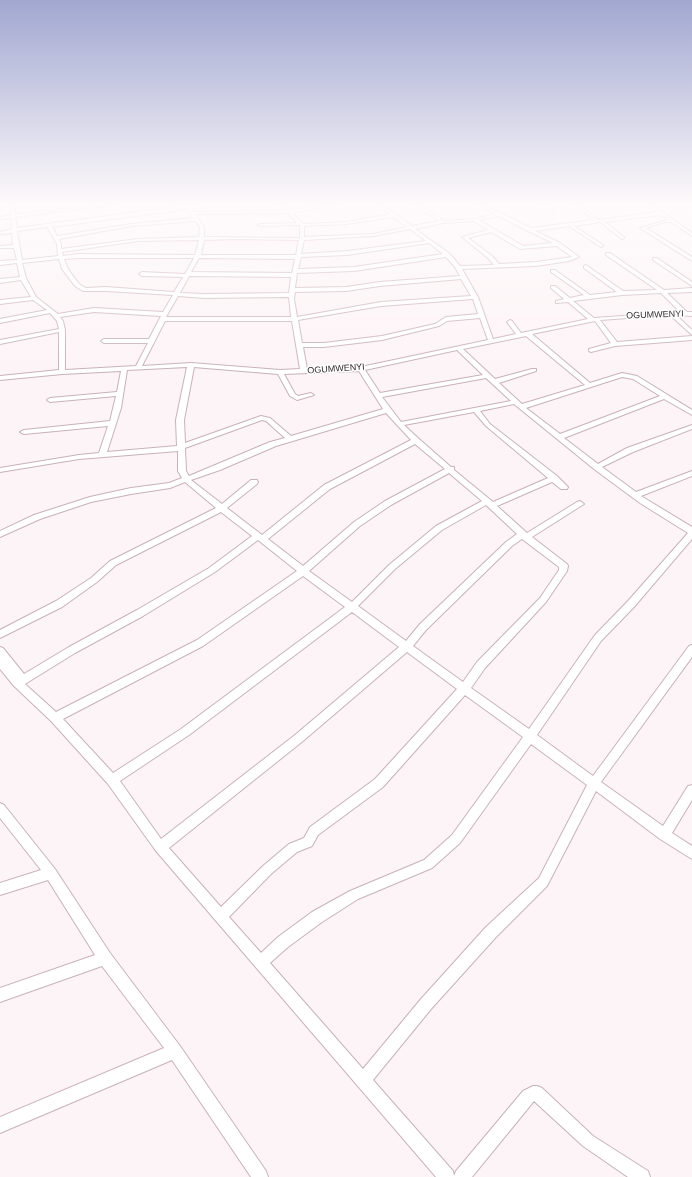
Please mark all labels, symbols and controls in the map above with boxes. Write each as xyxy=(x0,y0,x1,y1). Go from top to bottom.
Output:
street label: OGUMWENYI xyxy=(626,309,684,321)
street label: OGUMWENYI xyxy=(307,362,365,376)

